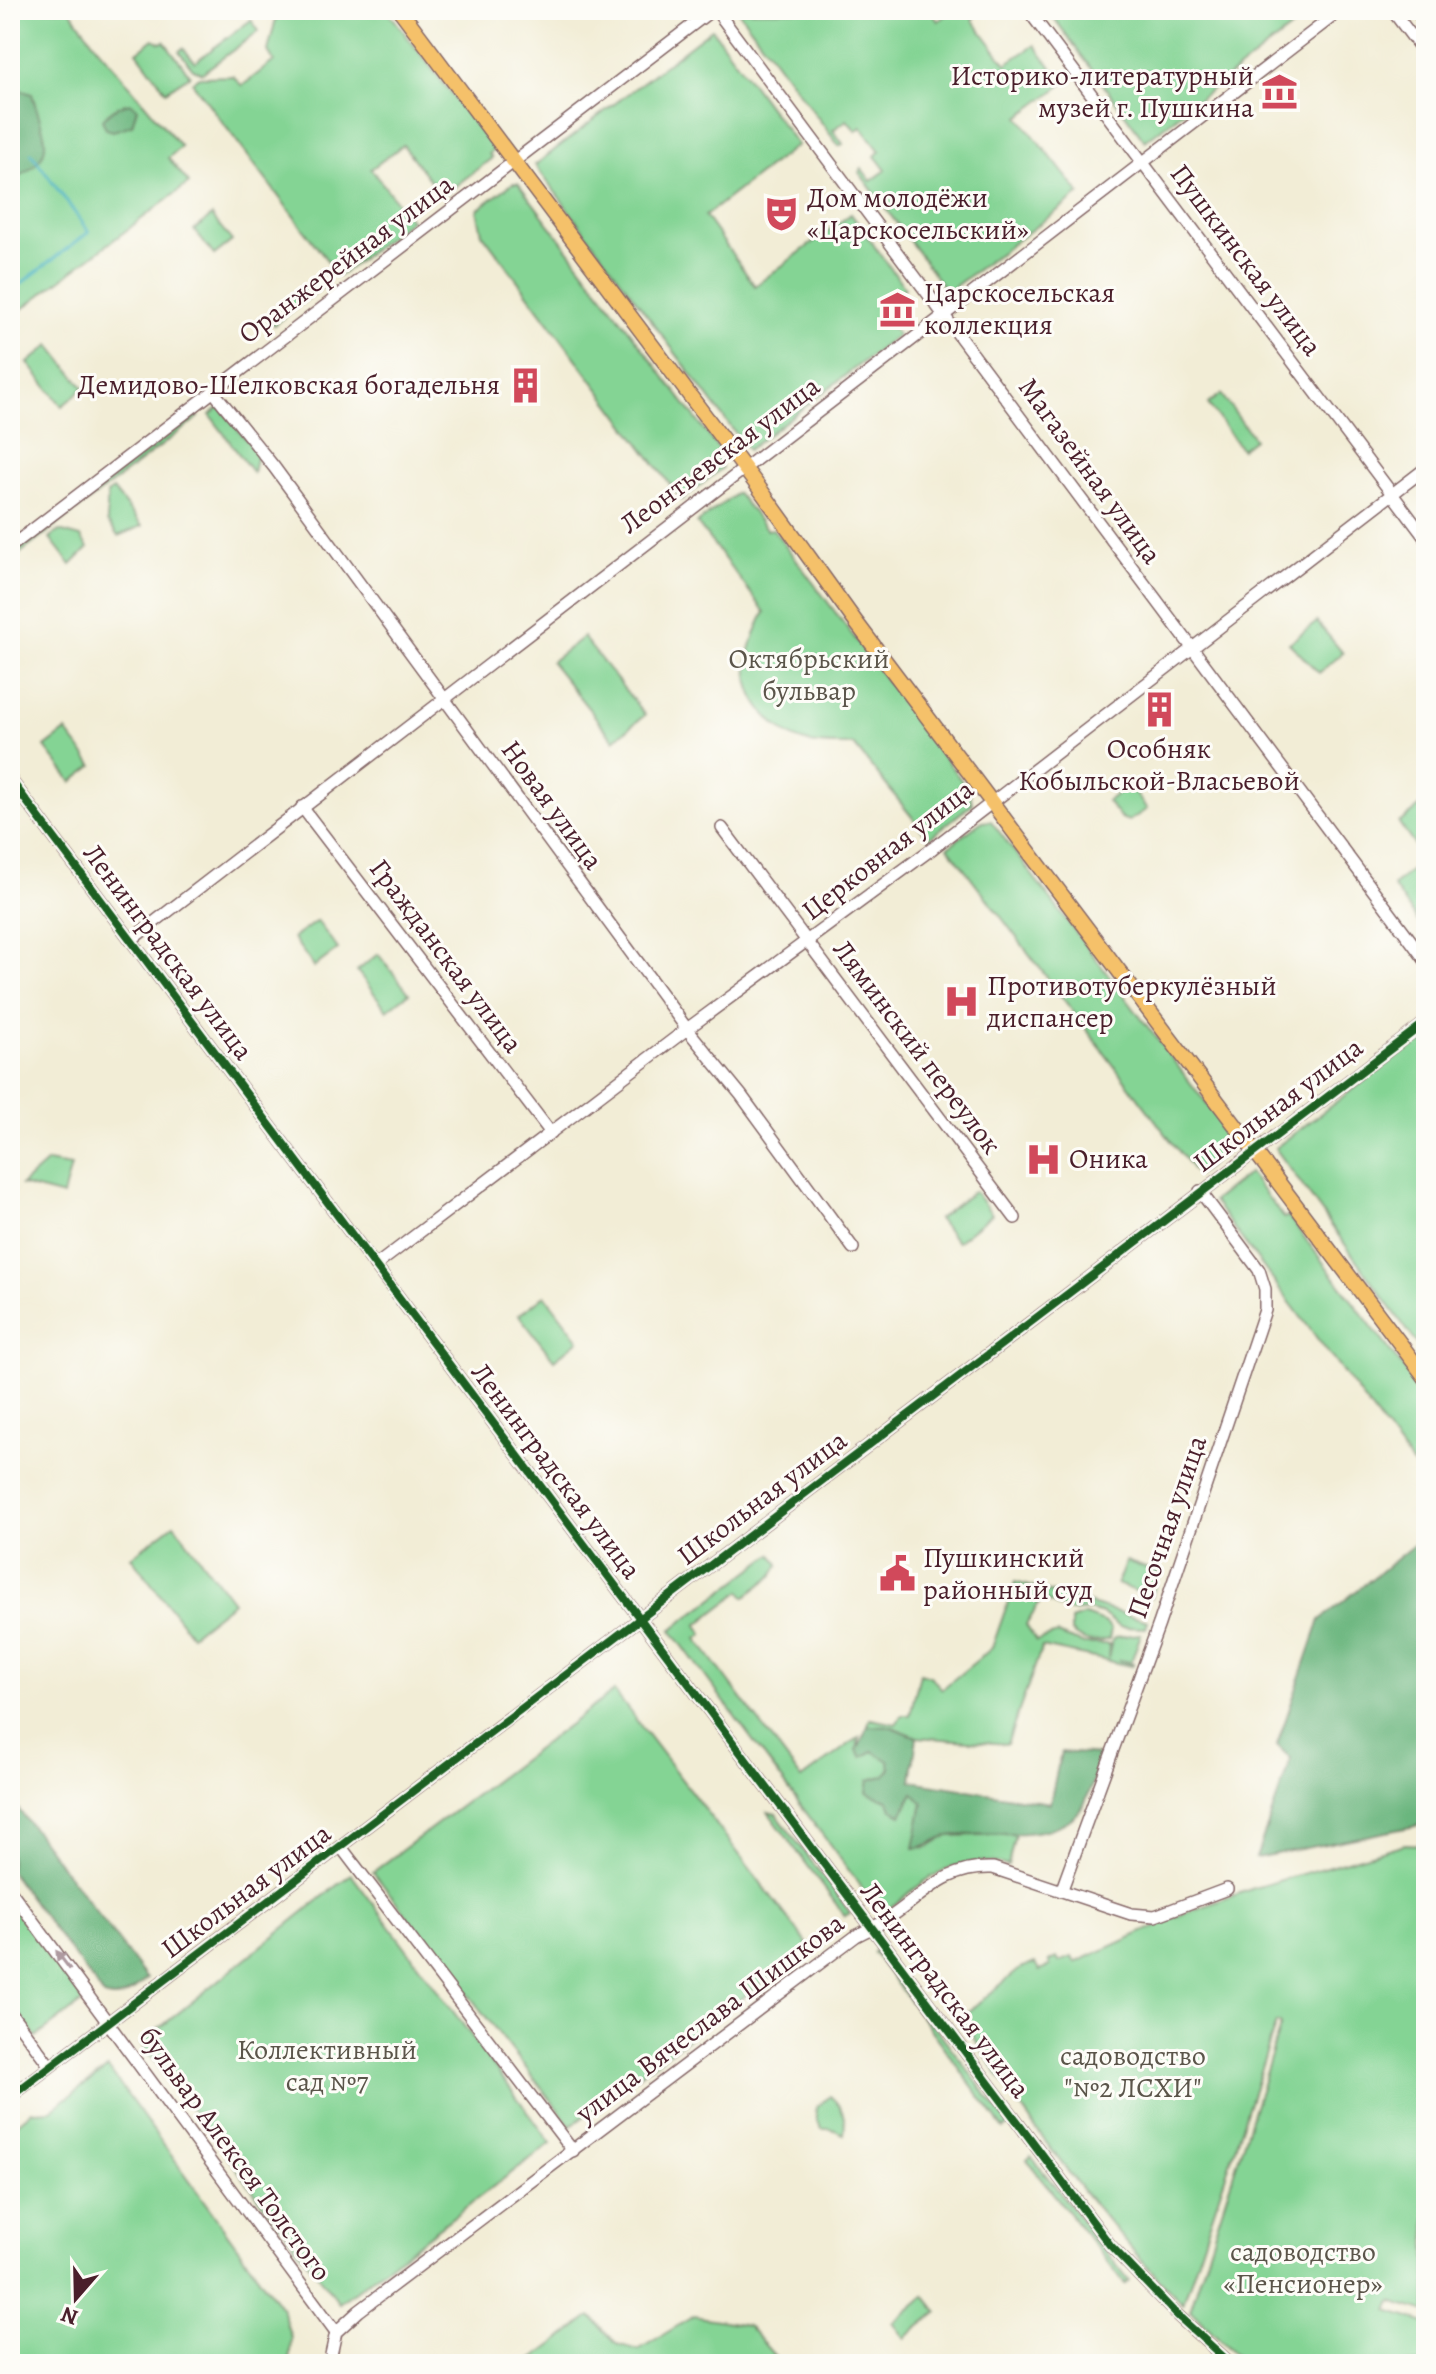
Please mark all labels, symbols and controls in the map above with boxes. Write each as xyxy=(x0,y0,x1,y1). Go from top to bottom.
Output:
place label: Историко-литературный музей г. Пушкина xyxy=(950,57,1254,127)
museum icon: Историко-литературный музей г. Пушкина xyxy=(1261,73,1299,111)
street label: Пушкинская улица xyxy=(1161,156,1331,364)
street label: Оранжерейная улица xyxy=(231,165,461,352)
place label: Дом молодёжи «Царскосельский» xyxy=(807,179,1029,249)
theatre icon: Дом молодёжи «Царскосельский» xyxy=(762,195,800,233)
place label: Царскосельская коллекция xyxy=(924,274,1115,344)
museum icon: Царскосельская коллекция xyxy=(879,290,917,328)
place label: Демидово-Шелковская богадельня xyxy=(78,366,500,404)
building icon: Демидово-Шелковская богадельня xyxy=(507,366,545,404)
street label: Леонтьевская улица xyxy=(612,367,828,543)
street label: Магазейная улица xyxy=(1009,370,1171,572)
park label: Октябрьский бульвар xyxy=(728,640,890,710)
building icon: Особняк Кобыльской-Власьевой xyxy=(1140,690,1178,728)
place label: Особняк Кобыльской-Власьевой xyxy=(1018,730,1300,800)
street label: Новая улица xyxy=(492,733,612,878)
street label: Церковная улица xyxy=(794,771,982,929)
street label: Ленинградская улица xyxy=(74,836,262,1068)
street label: Гражданская улица xyxy=(360,851,532,1061)
street label: Ляминский переулок xyxy=(824,932,1010,1162)
place label: Противотуберкулёзный диспансер xyxy=(986,967,1277,1037)
hospital icon: Противотуберкулёзный диспансер xyxy=(942,983,980,1021)
street label: Школьная улица xyxy=(1185,1029,1371,1181)
hospital icon: Оника xyxy=(1024,1140,1062,1178)
place label: Оника xyxy=(1069,1140,1148,1178)
street label: Ленинградская улица xyxy=(462,1355,650,1587)
street label: Школьная улица xyxy=(669,1422,855,1574)
street label: Песочная улица xyxy=(1118,1430,1216,1624)
place label: Пушкинский районный суд xyxy=(923,1539,1093,1609)
public building icon: Пушкинский районный суд xyxy=(878,1555,916,1593)
street label: Школьная улица xyxy=(153,1815,339,1967)
street label: Ленинградская улица xyxy=(851,1874,1039,2106)
street label: улица Вячеслава Шишкова xyxy=(567,1904,852,2132)
one-way arrow xyxy=(55,1950,71,1970)
street label: бульвар Алексея Толстого xyxy=(130,2019,340,2289)
park label: Коллективный сад №7 xyxy=(237,2031,417,2101)
park label: садоводство "№2 ЛСХИ" xyxy=(1060,2037,1206,2107)
park label: садоводство «Пенсионер» xyxy=(1224,2233,1382,2303)
north arrow xyxy=(36,2258,116,2338)
text: N xyxy=(57,2299,82,2333)

